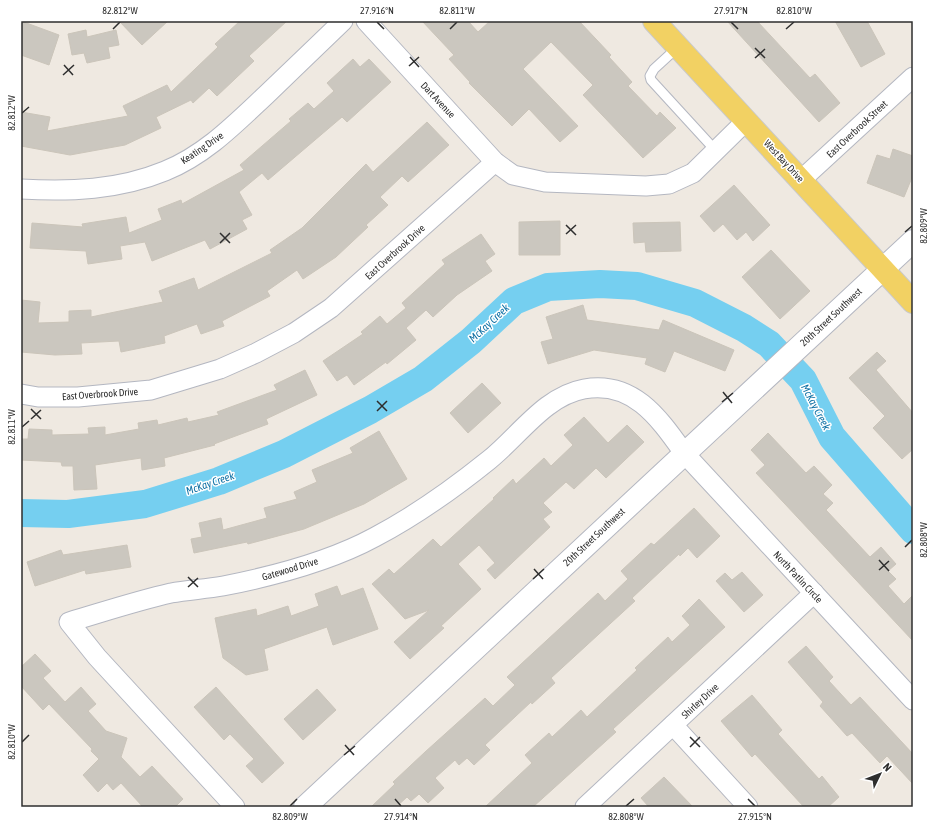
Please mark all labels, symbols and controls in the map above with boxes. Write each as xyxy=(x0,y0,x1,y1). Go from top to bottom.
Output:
text: 82.812°W xyxy=(102,5,138,16)
text: 27.916°N xyxy=(360,5,394,16)
text: 82.811°W xyxy=(439,5,475,16)
text: 27.917°N xyxy=(714,5,748,16)
text: 82.810°W xyxy=(776,5,812,16)
street label: Dart Avenue xyxy=(419,80,458,121)
text: 82.812°W xyxy=(6,95,17,131)
street label: East Overbrook Street xyxy=(824,98,890,160)
street label: Keating Drive xyxy=(179,129,226,166)
street label: West Bay Drive xyxy=(762,138,807,185)
text: 82.809°W xyxy=(918,208,929,244)
street label: East Overbrook Drive xyxy=(363,222,427,282)
street label: 20th Street Southwest xyxy=(798,286,864,348)
water label: McKay Creek xyxy=(467,301,512,345)
water label: McKay Creek xyxy=(799,382,833,432)
street label: East Overbrook Drive xyxy=(62,386,139,402)
text: 82.811°W xyxy=(6,409,17,445)
water label: McKay Creek xyxy=(184,469,236,497)
street label: 20th Street Southwest xyxy=(561,506,627,568)
text: 82.808°W xyxy=(918,522,929,558)
street label: North Patlin Circle xyxy=(771,549,825,605)
street label: Gatewood Drive xyxy=(261,555,320,583)
street label: Shirley Drive xyxy=(679,681,721,721)
text: 82.810°W xyxy=(6,724,17,760)
north arrow xyxy=(860,754,900,794)
text: N xyxy=(881,761,894,774)
text: 82.809°W xyxy=(272,811,308,822)
text: 27.914°N xyxy=(384,811,418,822)
text: 82.808°W xyxy=(608,811,644,822)
text: 27.915°N xyxy=(738,811,772,822)

